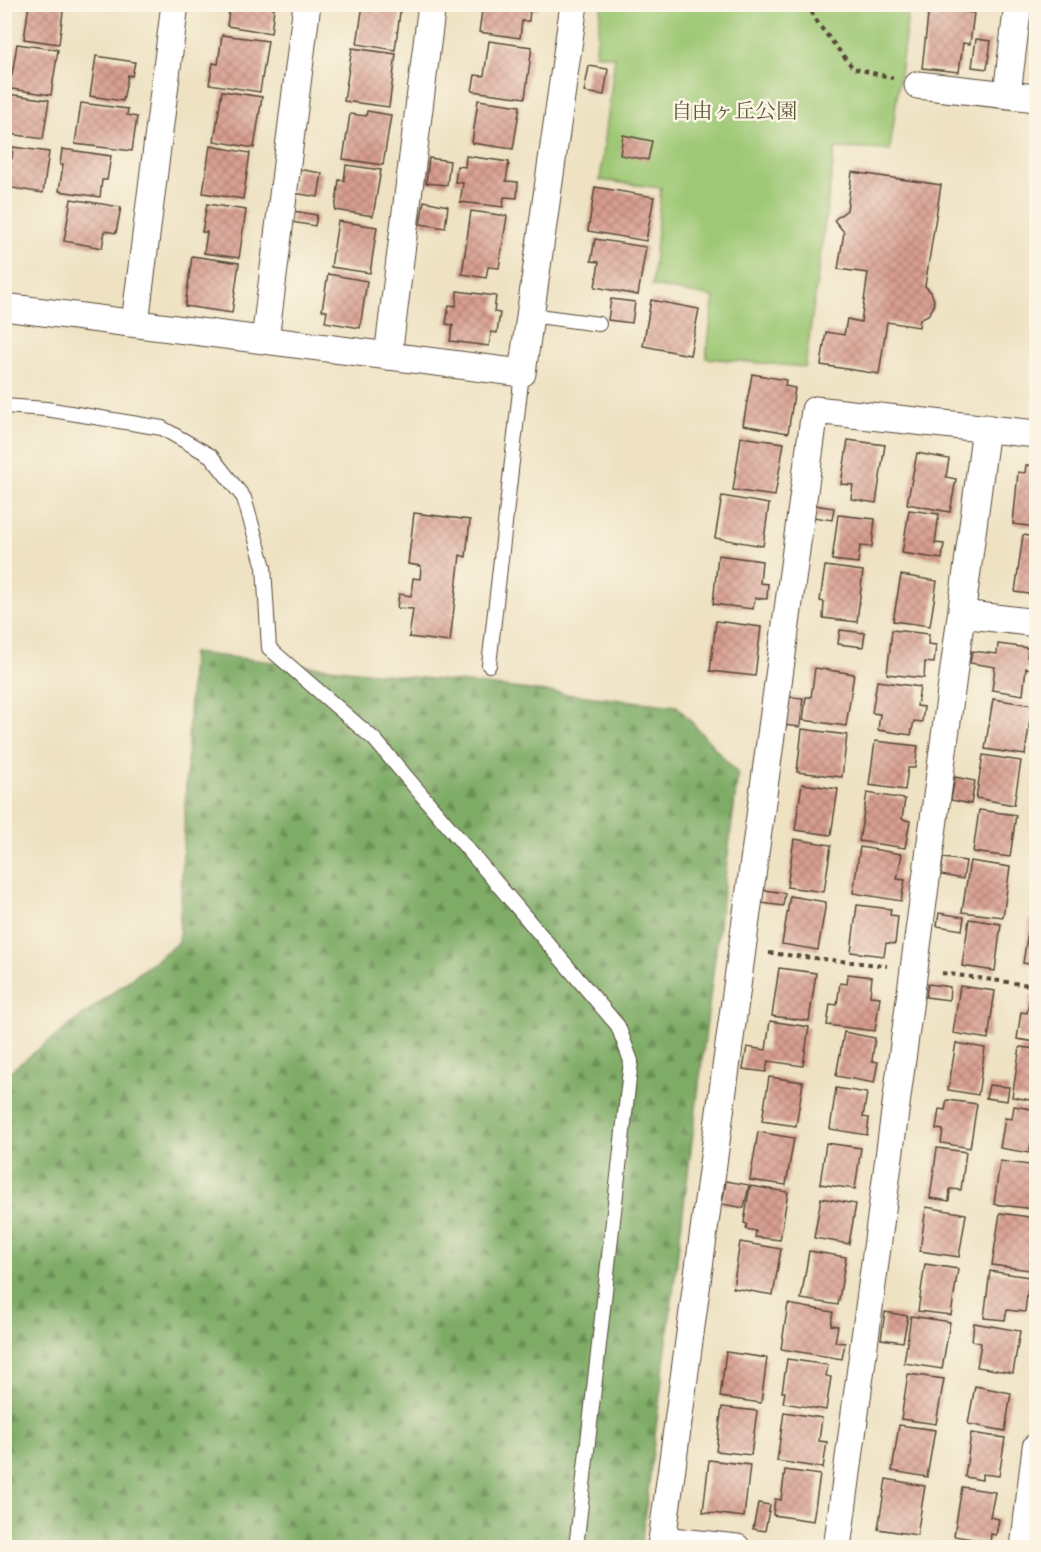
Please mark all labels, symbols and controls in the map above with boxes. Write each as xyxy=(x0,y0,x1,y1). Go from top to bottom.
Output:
park label: 自由ヶ丘公園 xyxy=(671,97,797,125)

